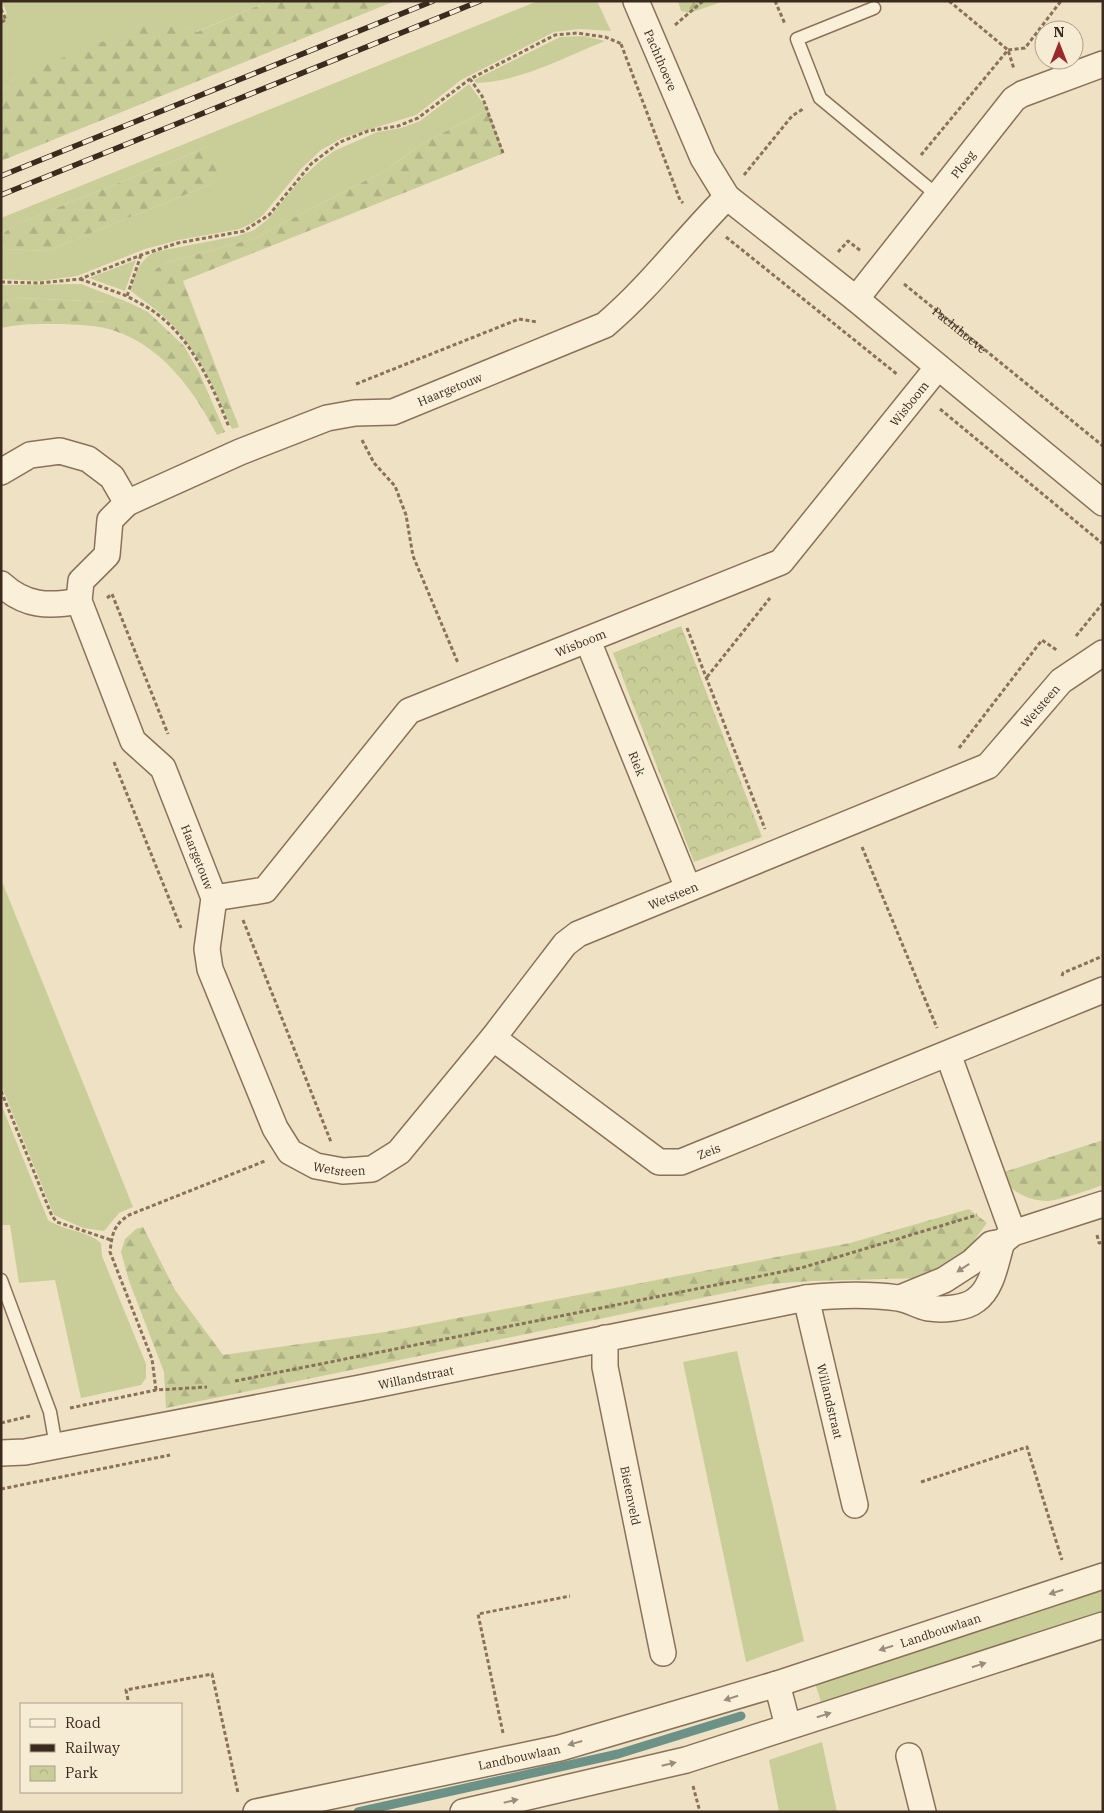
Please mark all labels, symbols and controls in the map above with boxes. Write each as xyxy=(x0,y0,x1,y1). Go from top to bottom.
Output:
north arrow xyxy=(1034,20,1084,70)
text: N xyxy=(1053,23,1065,41)
street label: Pachthoeve xyxy=(641,27,681,93)
street label: Ploeg xyxy=(947,147,978,181)
street label: Pachthoeve xyxy=(930,303,990,356)
street label: Haargetouw xyxy=(415,369,485,409)
street label: Wisboom xyxy=(886,377,932,429)
street label: Wisboom xyxy=(553,625,609,659)
street label: Wetsteen xyxy=(1017,681,1063,730)
street label: Riek xyxy=(626,749,649,778)
street label: Haargetouw xyxy=(178,822,218,892)
street label: Wetsteen xyxy=(646,878,700,912)
street label: Zeis xyxy=(695,1139,723,1162)
street label: Wetsteen xyxy=(312,1158,366,1179)
one-way arrow xyxy=(956,1263,969,1272)
street label: Willandstraat xyxy=(377,1362,455,1392)
street label: Willandstraat xyxy=(814,1362,847,1440)
street label: Bietenveld xyxy=(618,1464,644,1526)
one-way arrow xyxy=(1049,1588,1064,1596)
street label: Landbouwlaan xyxy=(898,1609,983,1650)
one-way arrow xyxy=(878,1645,893,1652)
one-way arrow xyxy=(971,1661,986,1668)
one-way arrow xyxy=(723,1695,738,1703)
legend xyxy=(20,1703,182,1793)
one-way arrow xyxy=(817,1711,832,1719)
text: Road xyxy=(65,1713,101,1732)
text: Railway xyxy=(65,1738,120,1757)
one-way arrow xyxy=(567,1740,582,1748)
street label: Landbouwlaan xyxy=(477,1741,562,1773)
one-way arrow xyxy=(662,1760,677,1768)
text: Park xyxy=(65,1763,98,1782)
one-way arrow xyxy=(503,1797,518,1805)

